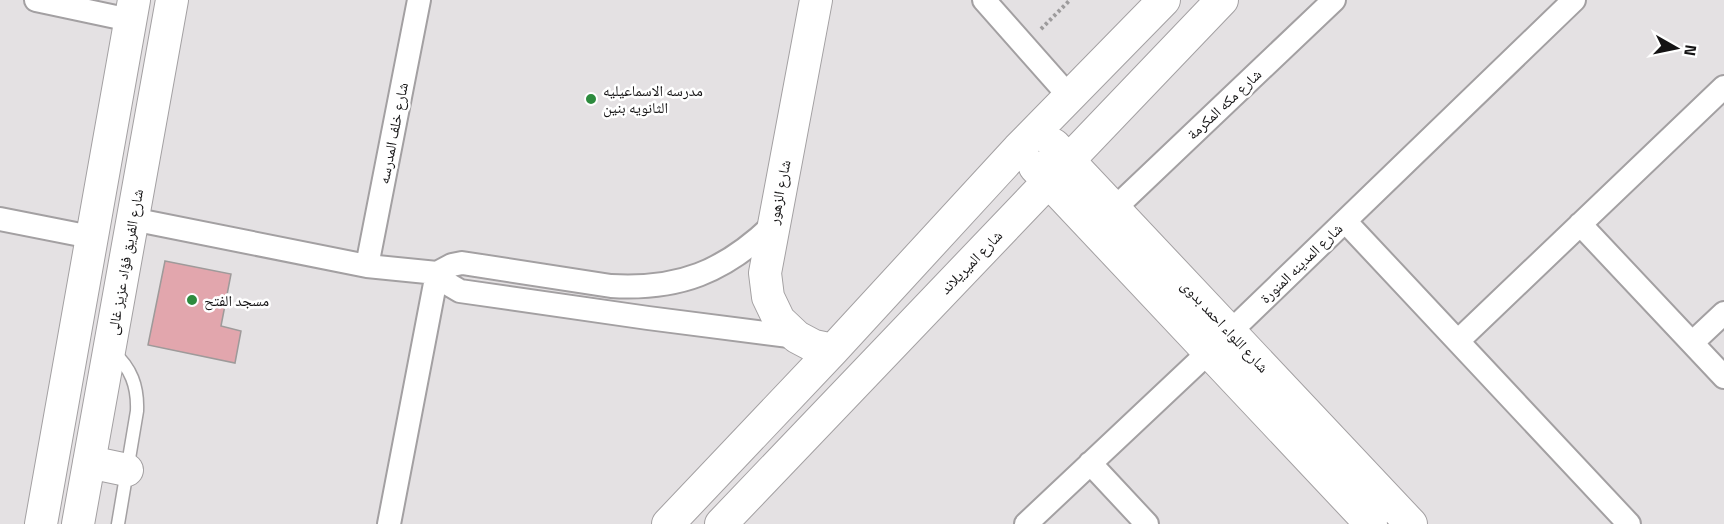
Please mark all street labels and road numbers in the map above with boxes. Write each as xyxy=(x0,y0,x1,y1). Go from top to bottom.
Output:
street label: شارع مكه المكرمة xyxy=(1181,63,1267,145)
street label: شارع خلف المدرسه xyxy=(372,80,414,186)
street label: شارع الزهور xyxy=(761,158,797,227)
street label: شارع الفريق فؤاد عزيز غالى xyxy=(101,187,149,337)
street label: شارع المدينه المنورة xyxy=(1254,217,1348,309)
street label: شارع الميريلاند xyxy=(934,225,1008,299)
street label: شارع اللواء احمد بدوى xyxy=(1176,274,1274,378)

